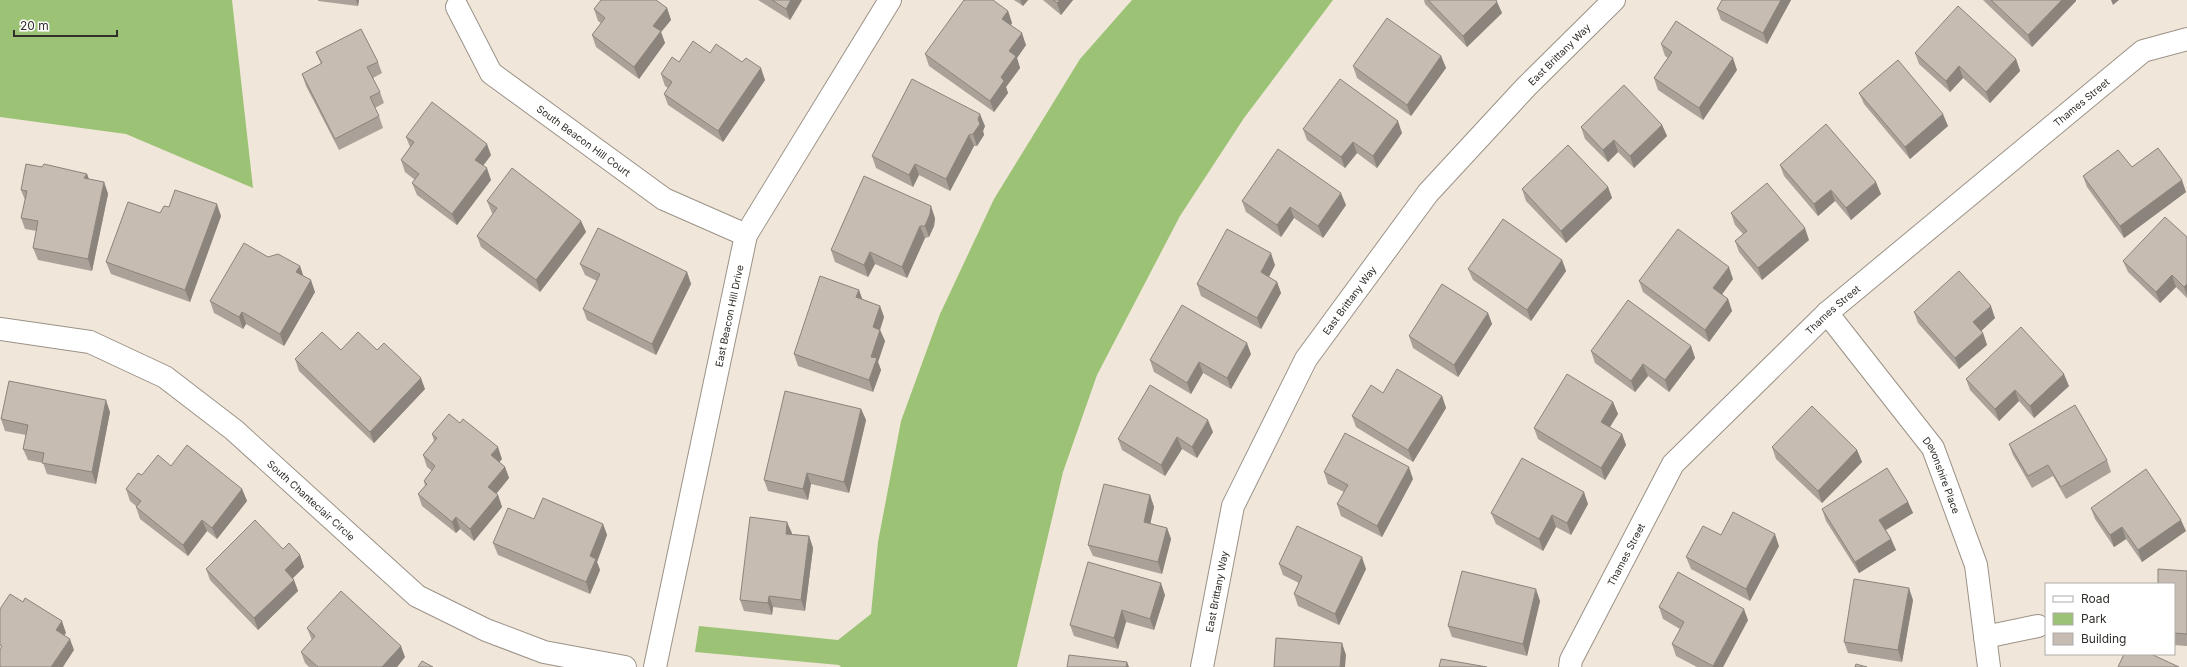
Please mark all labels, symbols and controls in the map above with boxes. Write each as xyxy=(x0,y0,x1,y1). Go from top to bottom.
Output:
scale bar xyxy=(14,12,117,38)
text: 20 m xyxy=(20,18,49,33)
street label: East Brittany Way xyxy=(1526,21,1593,88)
street label: Thames Street xyxy=(2051,75,2112,129)
street label: South Beacon Hill Court xyxy=(535,102,633,179)
street label: East Beacon Hill Drive xyxy=(712,263,746,368)
street label: East Brittany Way xyxy=(1320,263,1379,337)
street label: Thames Street xyxy=(1803,282,1863,337)
street label: Devonshire Place xyxy=(1920,434,1963,515)
street label: South Chanteclair Circle xyxy=(265,457,358,543)
street label: Thames Street xyxy=(1605,520,1647,588)
street label: East Brittany Way xyxy=(1203,549,1230,633)
legend xyxy=(2045,583,2175,655)
text: Road xyxy=(2081,591,2110,606)
text: Park xyxy=(2081,611,2107,626)
text: Building xyxy=(2081,631,2126,646)

